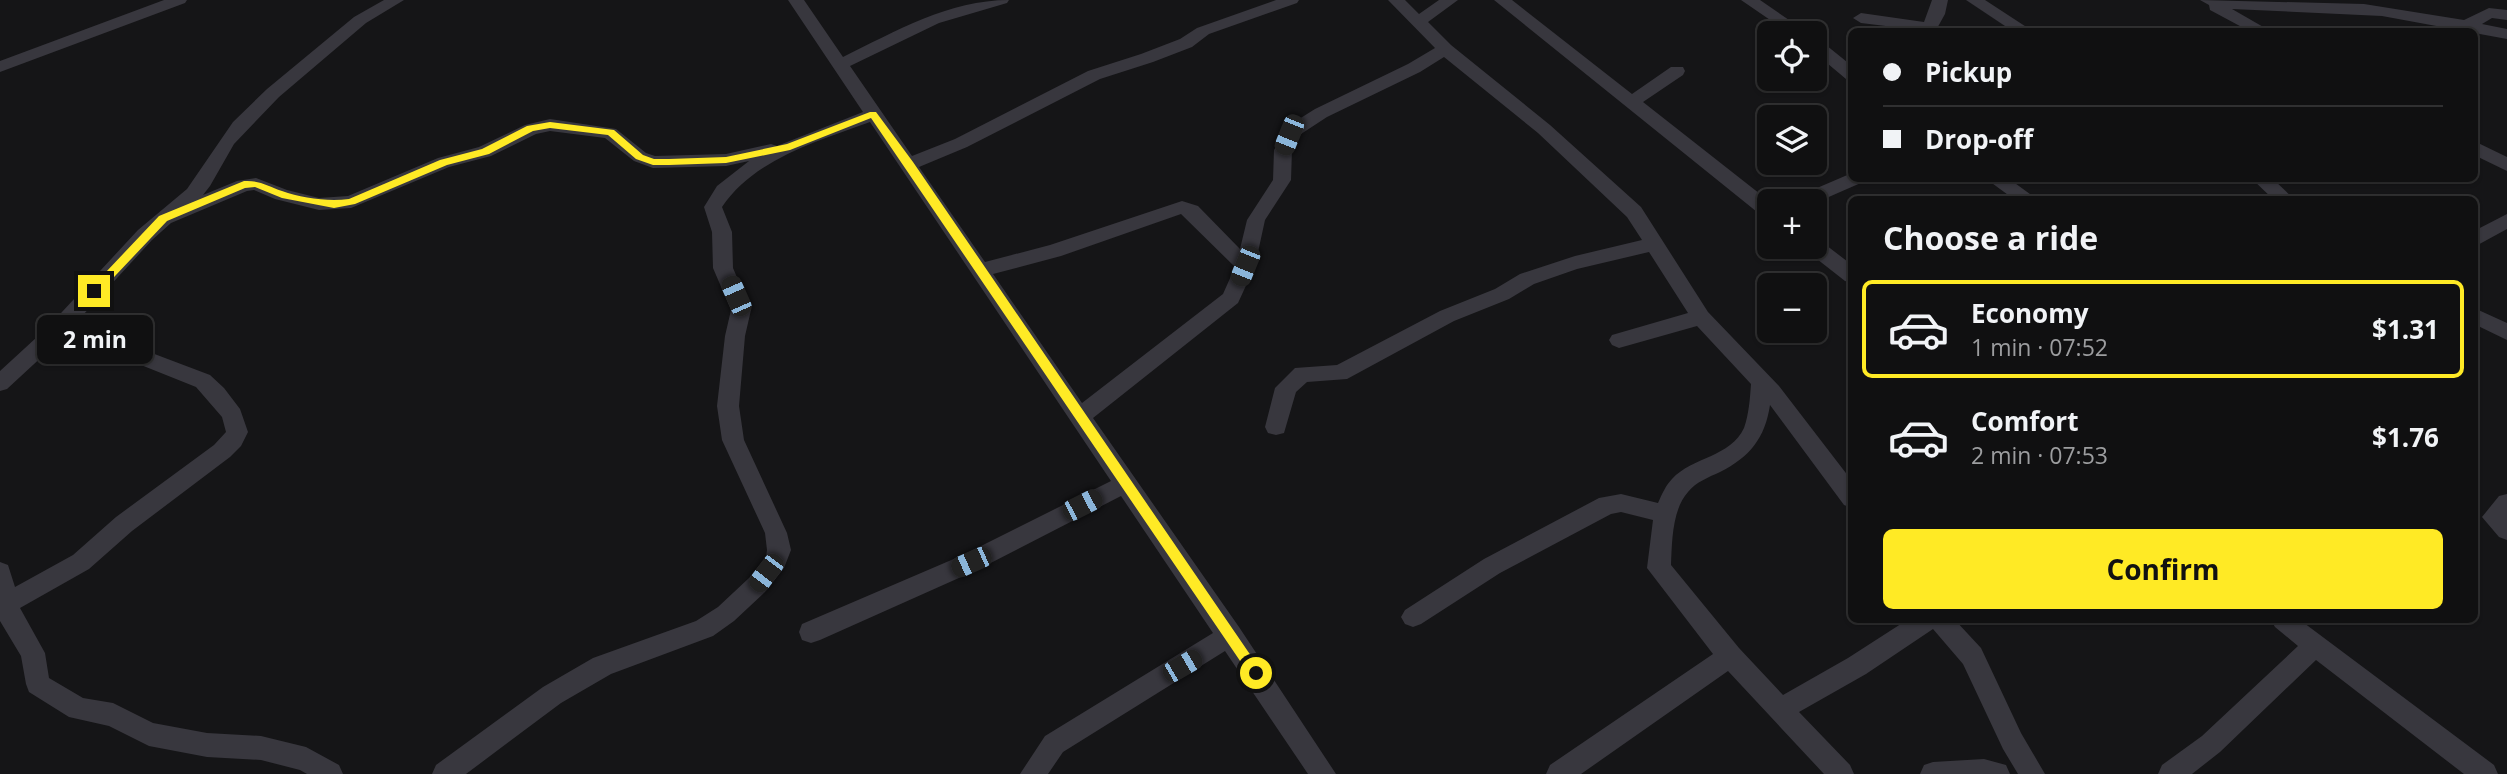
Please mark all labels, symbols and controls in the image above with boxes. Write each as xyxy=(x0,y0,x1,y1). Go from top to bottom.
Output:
map controls xyxy=(1757,21,1827,343)
button: locate xyxy=(1757,21,1827,91)
text: Pickup xyxy=(1925,54,2012,90)
button: layers xyxy=(1757,105,1827,175)
car xyxy=(1272,112,1307,158)
text: Drop-off xyxy=(1925,121,2033,157)
button: + xyxy=(1757,189,1827,259)
text: Choose a ride xyxy=(1883,216,2098,259)
car xyxy=(1228,243,1263,289)
car xyxy=(718,273,755,319)
button: − xyxy=(1757,273,1827,343)
route end xyxy=(78,275,110,307)
text: Economy xyxy=(1971,295,2089,331)
icon: car xyxy=(1887,298,1950,361)
text: $1.31 xyxy=(2372,311,2439,347)
callout: 2 min xyxy=(36,316,152,364)
text: 2 min xyxy=(63,323,127,355)
text: 1 min · 07:52 xyxy=(1971,331,2108,363)
text: Comfort xyxy=(1971,403,2078,439)
icon: car xyxy=(1887,406,1950,469)
text: $1.76 xyxy=(2372,419,2439,455)
text: 2 min · 07:53 xyxy=(1971,439,2108,471)
car xyxy=(1059,486,1106,524)
button: Confirm xyxy=(1883,529,2443,609)
car xyxy=(948,544,995,580)
car xyxy=(745,550,788,596)
car xyxy=(1159,646,1206,686)
route start xyxy=(1240,657,1272,689)

